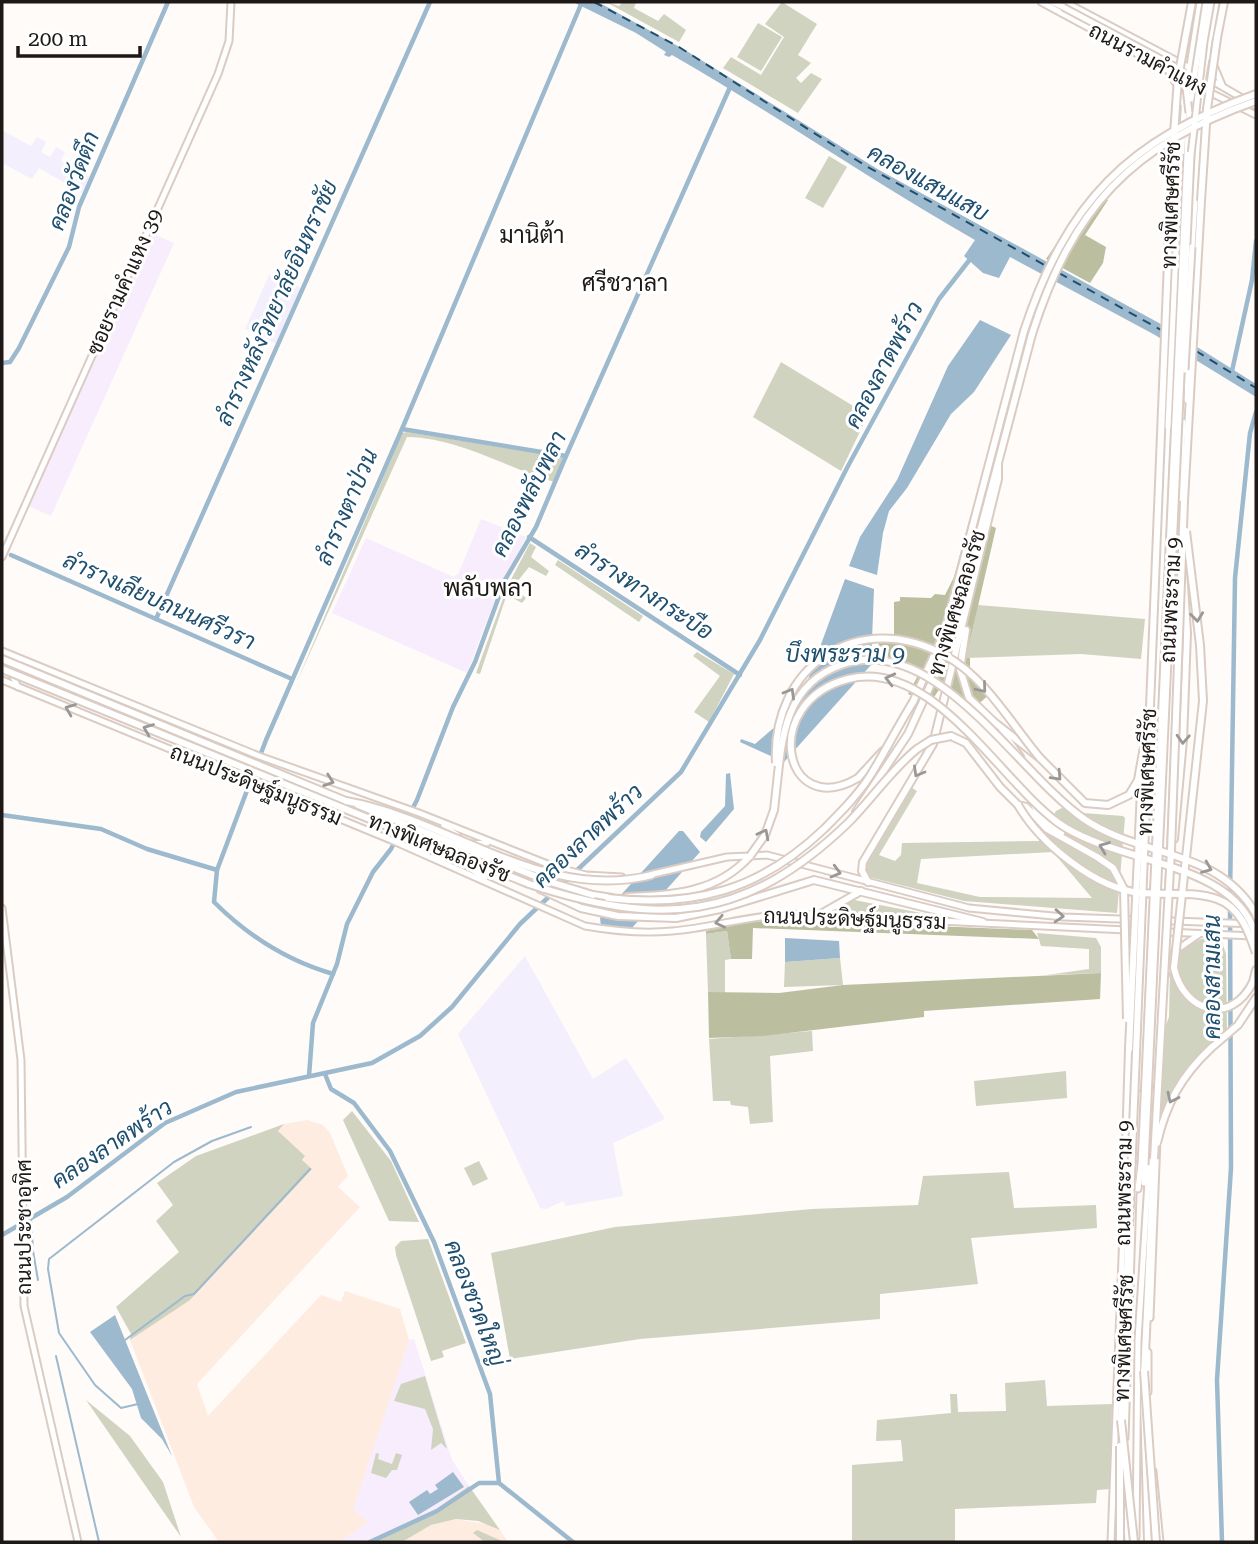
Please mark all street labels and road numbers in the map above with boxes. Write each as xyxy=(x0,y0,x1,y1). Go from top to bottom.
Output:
street label: ถนนรามคำแหง xyxy=(1085,18,1211,100)
street label: ทางพิเศษศรีรัช xyxy=(1156,141,1185,269)
street label: ซอยรามคำแหง 39 xyxy=(82,205,168,359)
street label: ทางพิเศษฉลองรัช xyxy=(923,527,991,679)
street label: ถนนพระราม 9 xyxy=(1156,537,1186,663)
street label: ทางพิเศษศรีรัช xyxy=(1132,708,1161,836)
street label: ถนนประดิษฐ์มนูธรรม xyxy=(166,738,346,833)
street label: ทางพิเศษฉลองรัช xyxy=(365,809,513,887)
street label: ถนนประดิษฐ์มนูธรรม xyxy=(763,902,947,937)
street label: ถนนพระราม 9 xyxy=(1111,1120,1137,1246)
street label: ถนนประชาอุทิศ xyxy=(12,1159,38,1295)
street label: ทางพิเศษศรีรัช xyxy=(1109,1274,1138,1402)

